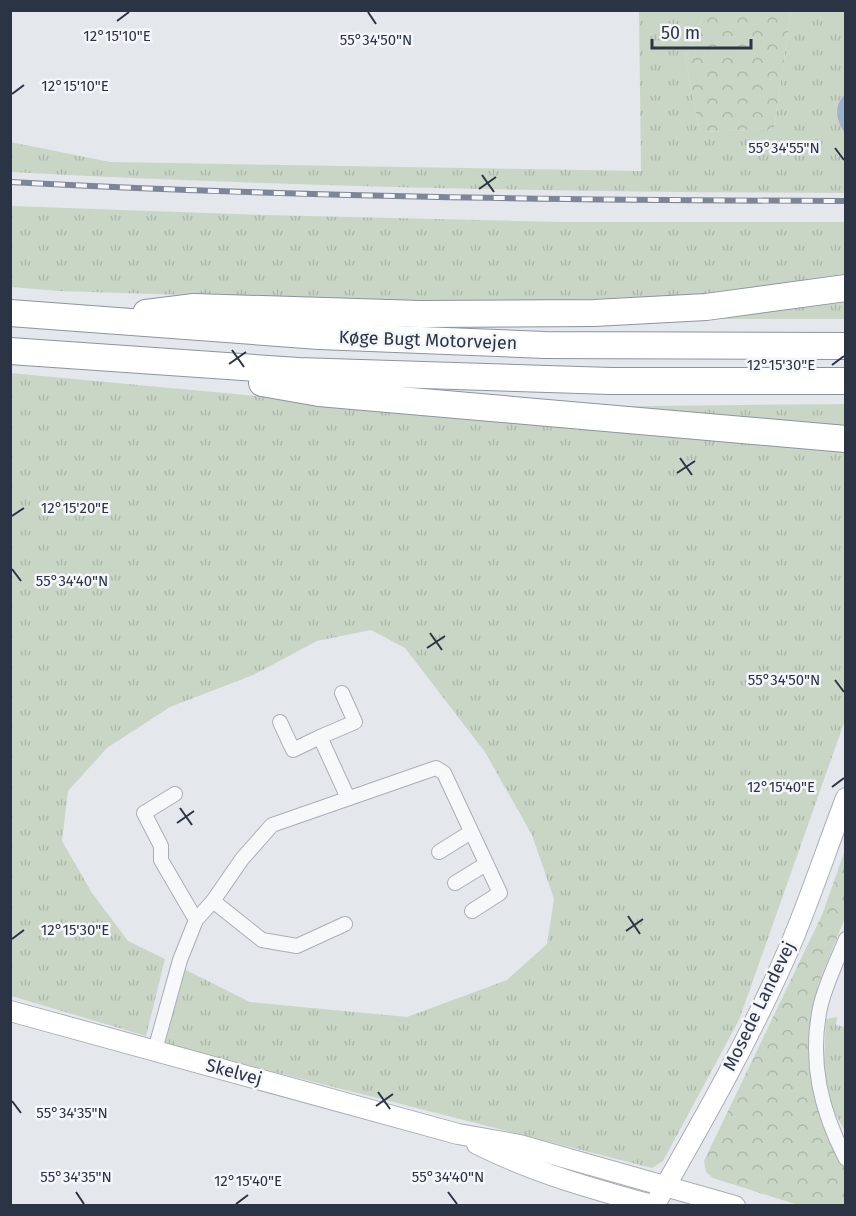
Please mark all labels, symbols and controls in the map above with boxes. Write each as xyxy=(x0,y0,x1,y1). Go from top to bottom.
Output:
scale bar xyxy=(652,12,751,50)
text: 50 m xyxy=(661,22,700,44)
text: 12°15'10"E xyxy=(83,27,151,45)
text: 55°34'50"N xyxy=(340,31,412,49)
text: 12°15'10"E xyxy=(41,77,109,95)
text: 55°34'55"N xyxy=(748,139,820,157)
street label: Køge Bugt Motorvejen xyxy=(338,326,518,354)
text: 12°15'30"E xyxy=(747,356,815,374)
text: 12°15'20"E xyxy=(41,499,109,517)
text: 55°34'40"N xyxy=(36,572,108,590)
text: 55°34'50"N xyxy=(748,671,820,689)
text: 12°15'40"E xyxy=(747,778,815,796)
text: 12°15'30"E xyxy=(41,921,109,939)
street label: Mosede Landevej xyxy=(718,938,800,1074)
street label: Skelvej xyxy=(203,1054,265,1090)
text: 55°34'35"N xyxy=(36,1104,108,1122)
text: 55°34'35"N xyxy=(40,1168,112,1186)
text: 55°34'40"N xyxy=(412,1168,484,1186)
text: 12°15'40"E xyxy=(214,1172,282,1190)

